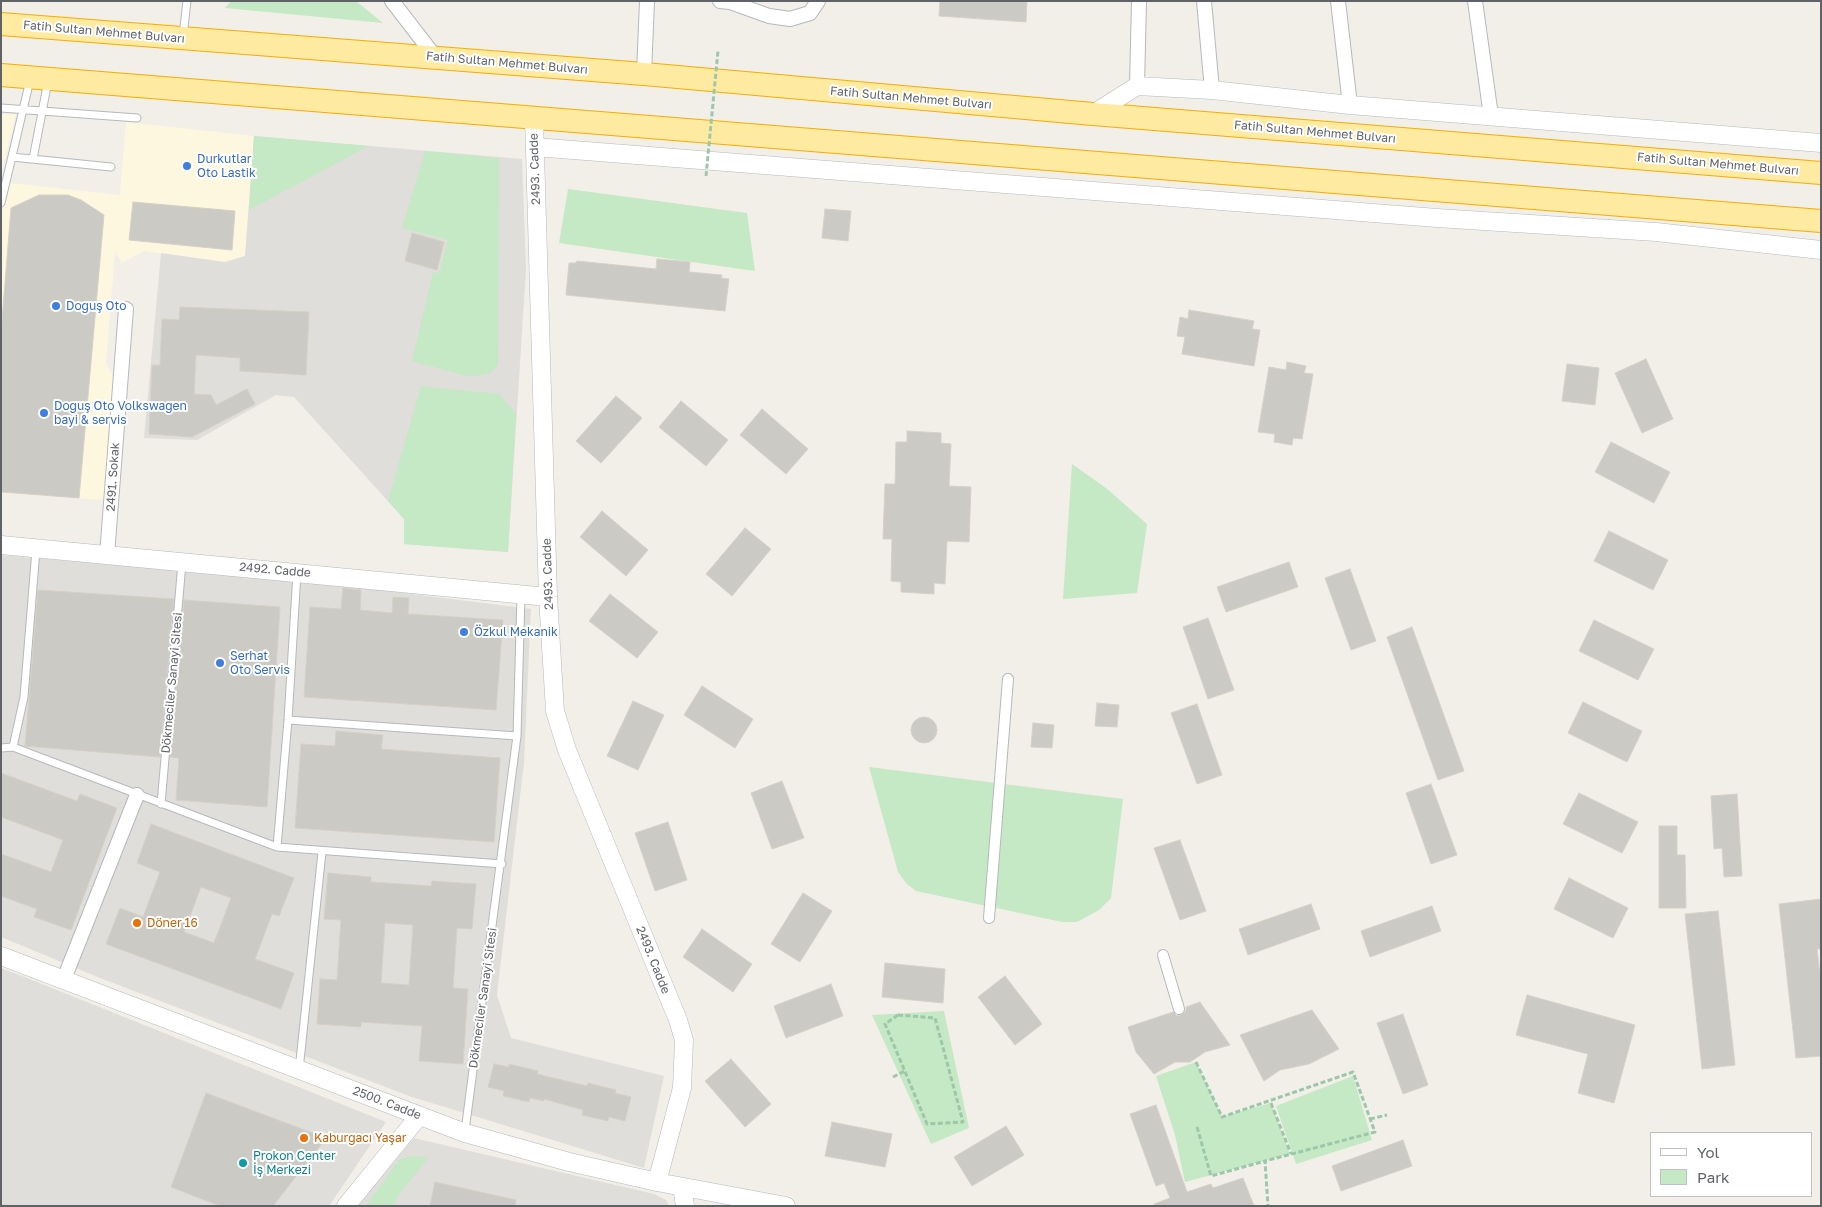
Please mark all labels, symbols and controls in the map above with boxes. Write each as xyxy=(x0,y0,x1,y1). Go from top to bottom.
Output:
street label: Fatih Sultan Mehmet Bulvarı xyxy=(22,18,186,46)
street label: Fatih Sultan Mehmet Bulvarı xyxy=(425,49,589,77)
street label: Fatih Sultan Mehmet Bulvarı xyxy=(829,84,993,112)
street label: Fatih Sultan Mehmet Bulvarı xyxy=(1233,118,1397,146)
street label: 2493. Cadde xyxy=(527,133,543,205)
street label: Fatih Sultan Mehmet Bulvarı xyxy=(1636,150,1800,178)
place label: Durkutlar Oto Lastik xyxy=(197,152,256,180)
marker: Durkutlar Oto Lastik xyxy=(181,160,193,172)
place label: Doğuş Oto xyxy=(66,299,126,313)
marker: Doğuş Oto xyxy=(50,300,62,312)
place label: Doğuş Oto Volkswagen bayi & servis xyxy=(54,399,187,427)
marker: Doğuş Oto Volkswagen bayi & servis xyxy=(38,407,50,419)
street label: 2491. Sokak xyxy=(103,442,123,512)
street label: 2493. Cadde xyxy=(540,538,556,610)
street label: 2492. Cadde xyxy=(239,560,311,580)
street label: Dökmeciler Sanayi Sitesi xyxy=(159,612,185,754)
place label: Özkul Mekanik xyxy=(474,625,558,639)
marker: Özkul Mekanik xyxy=(458,626,470,638)
place label: Serhat Oto Servis xyxy=(230,649,290,677)
marker: Serhat Oto Servis xyxy=(214,657,226,669)
place label: Döner 16 xyxy=(147,916,198,930)
marker: Döner 16 xyxy=(131,917,143,929)
street label: 2493. Cadde xyxy=(633,924,673,996)
street label: Dökmeciler Sanayi Sitesi xyxy=(466,927,500,1069)
street label: 2500. Cadde xyxy=(351,1083,423,1123)
place label: Kaburgacı Yaşar xyxy=(314,1131,406,1145)
marker: Kaburgacı Yaşar xyxy=(298,1132,310,1144)
legend xyxy=(1650,1132,1812,1197)
text: Yol xyxy=(1697,1143,1719,1161)
place label: Prokon Center İş Merkezi xyxy=(253,1149,336,1177)
marker: Prokon Center İş Merkezi xyxy=(237,1157,249,1169)
text: Park xyxy=(1697,1168,1729,1186)

